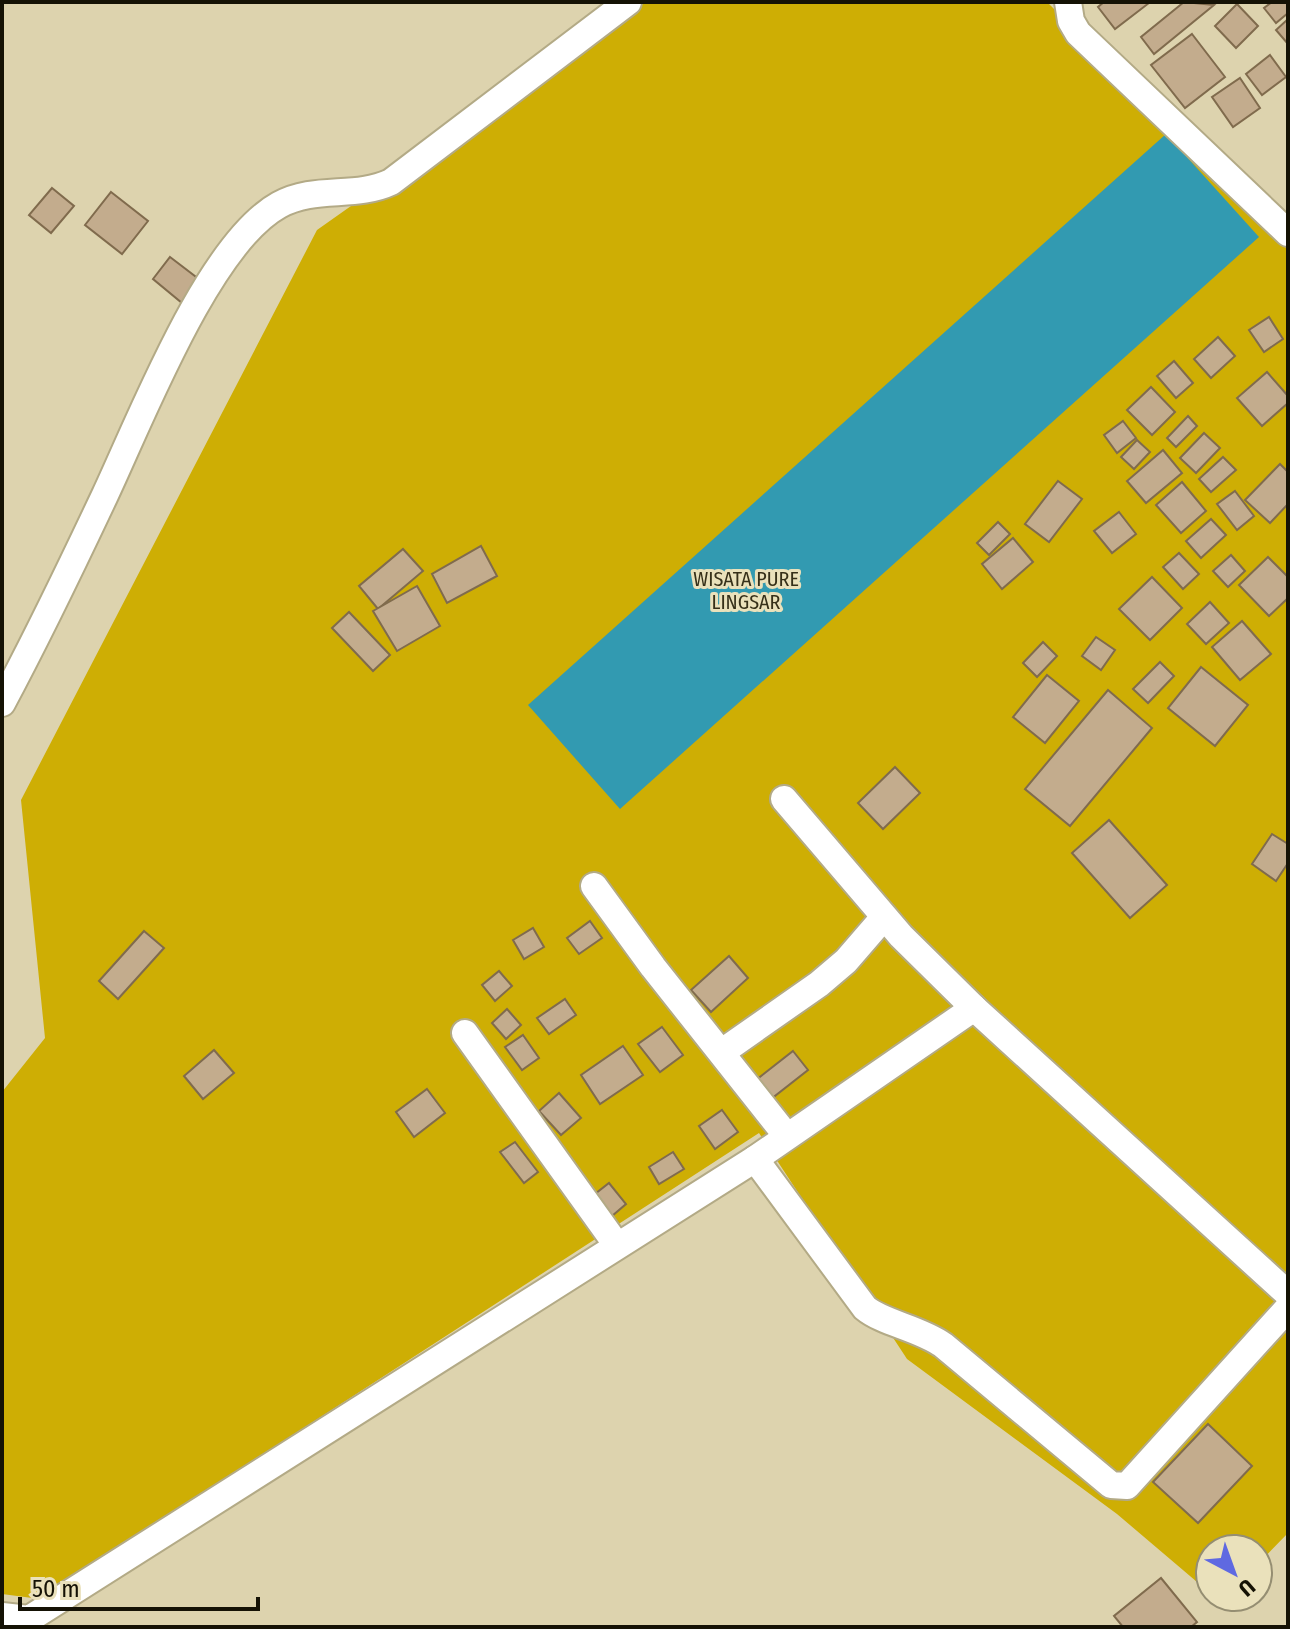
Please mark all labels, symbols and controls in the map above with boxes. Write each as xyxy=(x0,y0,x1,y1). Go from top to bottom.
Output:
park label: WISATA PURE LINGSAR xyxy=(693,567,799,614)
north arrow xyxy=(1194,1533,1274,1613)
scale bar xyxy=(20,1561,258,1611)
text: U xyxy=(1233,1573,1261,1602)
text: 50 m xyxy=(32,1575,80,1603)

